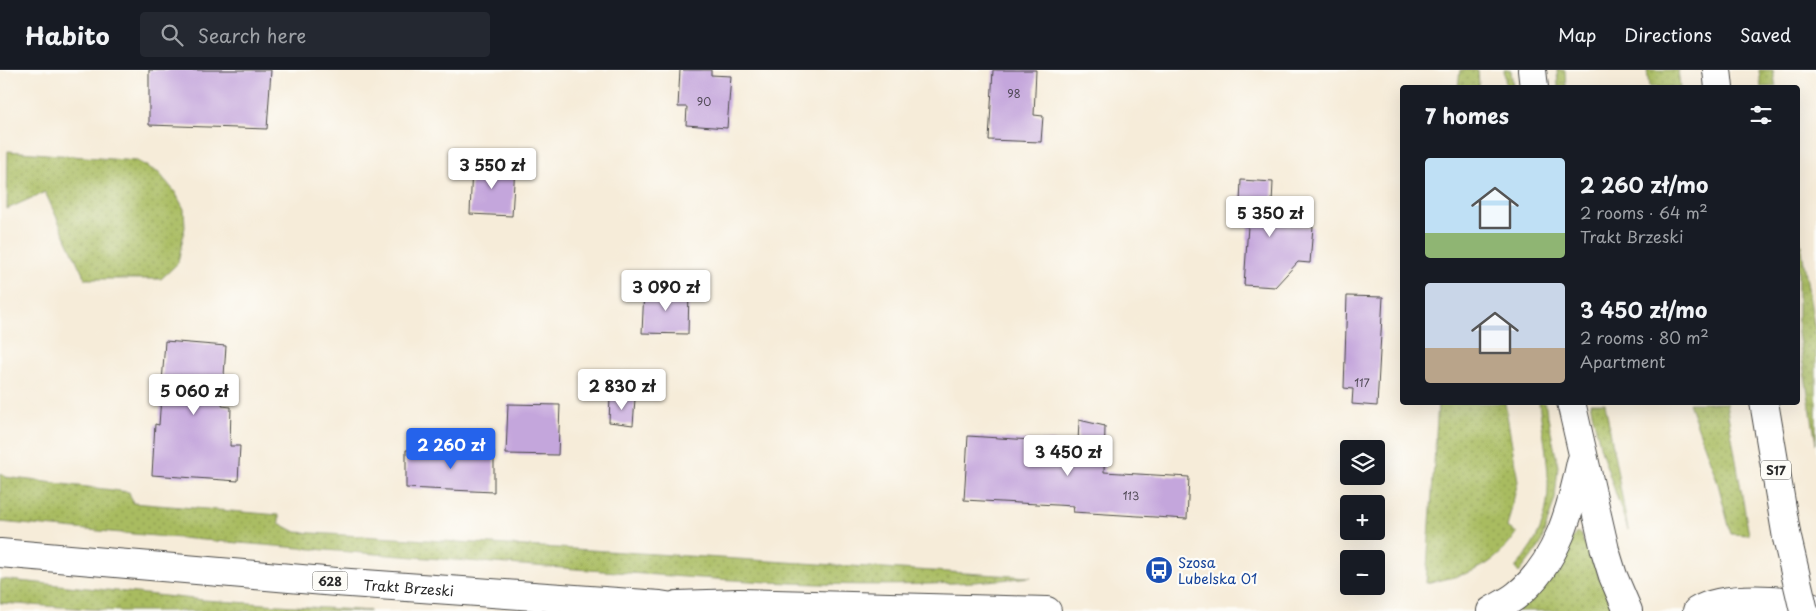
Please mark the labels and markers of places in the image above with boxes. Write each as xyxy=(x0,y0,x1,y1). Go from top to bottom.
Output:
pin: 3 550 zł xyxy=(440,148,544,190)
pin: 5 350 zł xyxy=(1218,196,1322,238)
pin: 3 090 zł xyxy=(614,270,718,312)
pin: 2 830 zł xyxy=(570,368,674,411)
pin: 5 060 zł xyxy=(142,374,246,416)
pin: 2 260 zł xyxy=(399,428,503,470)
pin: 3 450 zł xyxy=(1016,434,1120,477)
place label: Szosa Lubelska 01 xyxy=(1178,552,1257,589)
bus stop icon: Szosa Lubelska 01 xyxy=(1144,555,1174,585)

